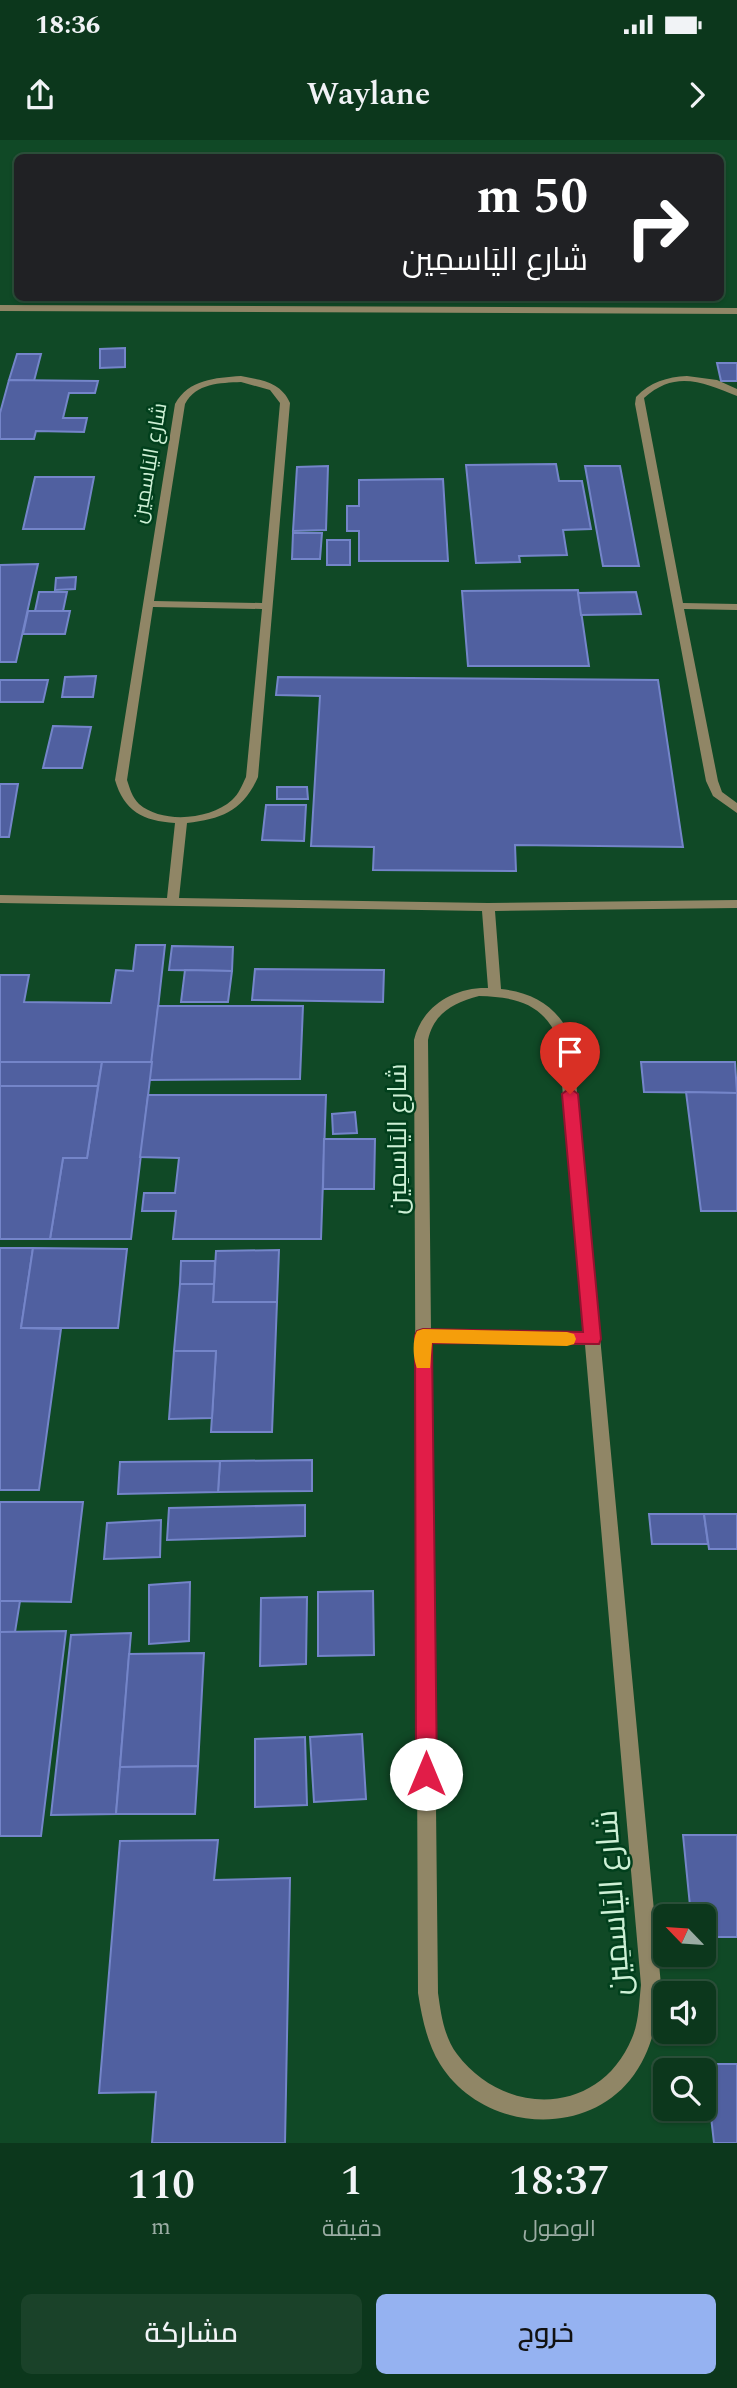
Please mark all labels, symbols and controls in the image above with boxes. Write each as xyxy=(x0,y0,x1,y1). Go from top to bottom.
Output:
text: 18:36 xyxy=(35,5,100,45)
text: Waylane xyxy=(306,70,431,119)
icon: share xyxy=(21,76,59,114)
icon: forward xyxy=(678,76,716,114)
text: 50 m xyxy=(477,160,588,235)
icon: right xyxy=(612,182,703,273)
text: شارع اليَاسمِين xyxy=(402,236,588,285)
street label: شارع اليَاسمِين xyxy=(124,400,176,526)
pin xyxy=(540,1022,600,1094)
icon: arrive xyxy=(551,1033,589,1071)
street label: شارع اليَاسمِين xyxy=(378,1063,418,1215)
position arrow xyxy=(389,1737,463,1811)
street label: شارع اليَاسمِين xyxy=(583,1808,644,1997)
north arrow xyxy=(653,1904,716,1967)
map controls xyxy=(653,1904,716,2121)
button: sound xyxy=(653,1981,716,2044)
button: search xyxy=(653,2058,716,2121)
text: 1 xyxy=(341,2150,363,2213)
text: 18:37 xyxy=(509,2150,610,2213)
text: 110 xyxy=(127,2154,195,2217)
text: m xyxy=(151,2210,171,2245)
text: دقيقة xyxy=(322,2212,382,2247)
text: الوصول xyxy=(523,2212,596,2247)
button: مشاركة xyxy=(21,2294,362,2374)
button: خروج xyxy=(376,2294,716,2374)

